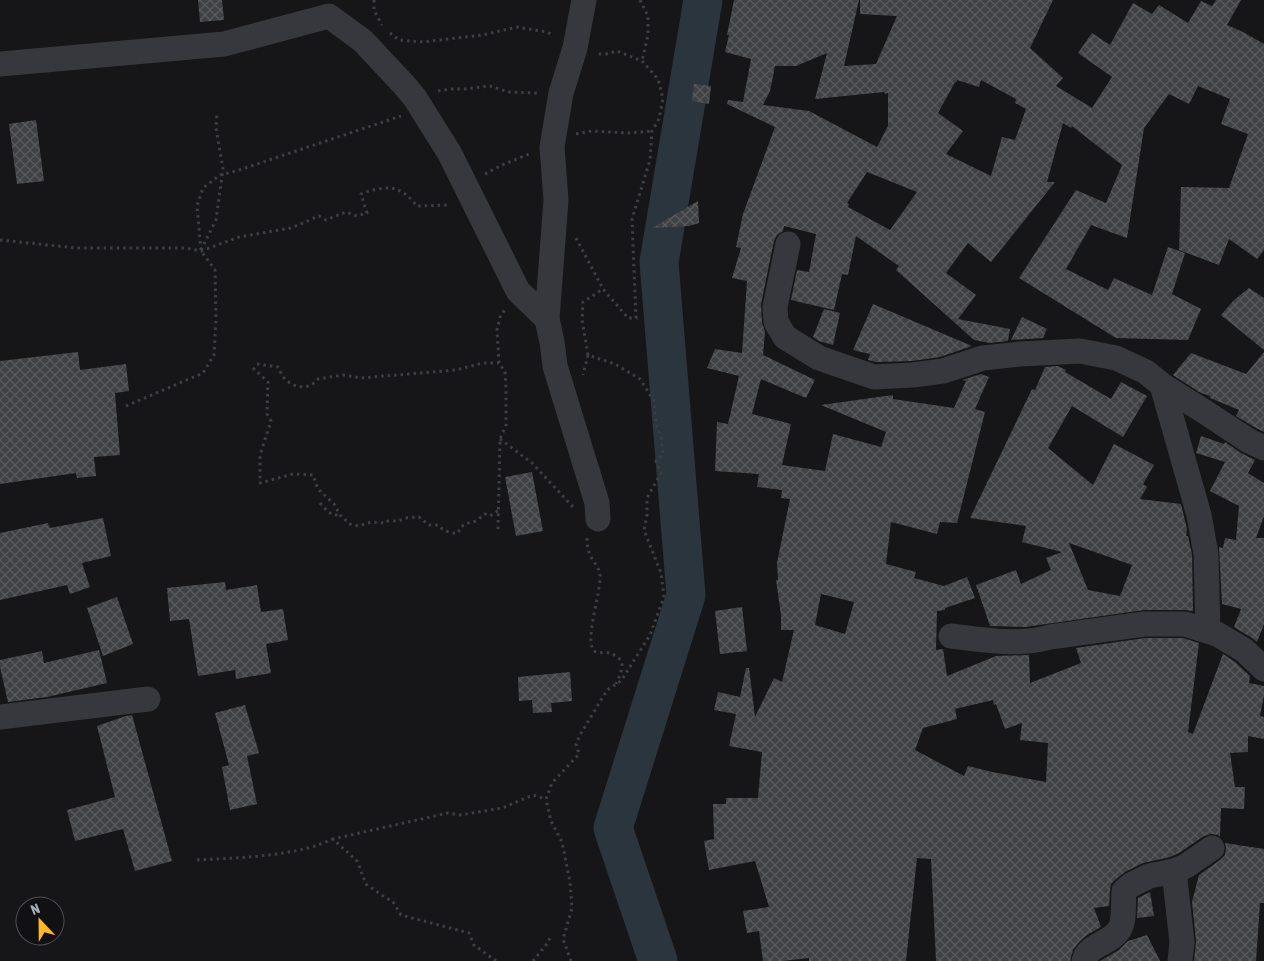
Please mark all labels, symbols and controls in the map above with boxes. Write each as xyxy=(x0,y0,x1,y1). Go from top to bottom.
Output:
north arrow xyxy=(15,896,65,946)
text: N xyxy=(28,900,42,918)

